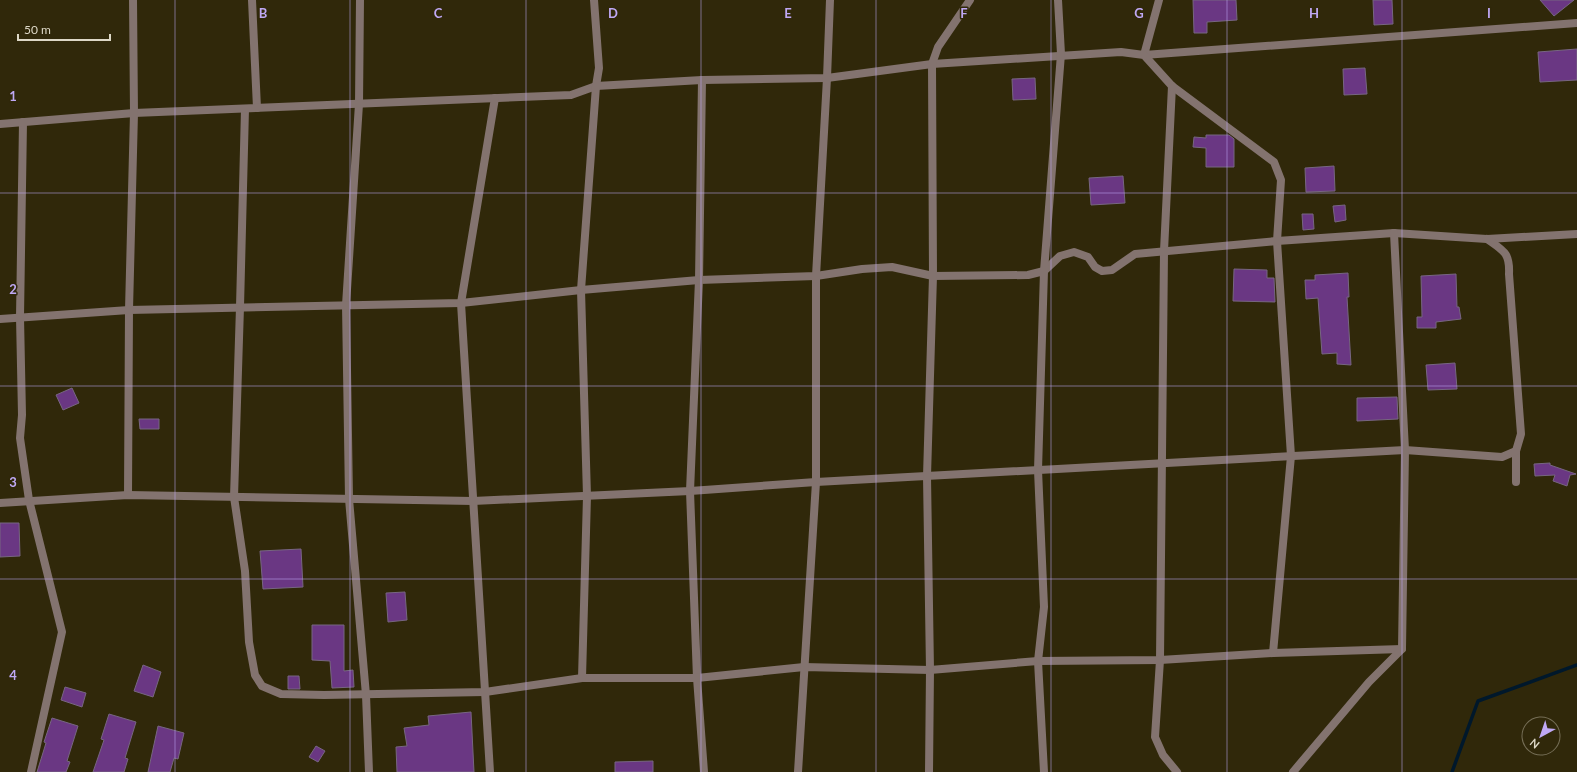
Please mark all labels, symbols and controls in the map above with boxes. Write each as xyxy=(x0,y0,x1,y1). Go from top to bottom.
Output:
text: B xyxy=(259,5,268,21)
text: C xyxy=(434,5,443,21)
text: D xyxy=(608,5,618,21)
text: E xyxy=(784,5,792,21)
text: F xyxy=(960,5,968,21)
text: G xyxy=(1134,5,1144,21)
text: H xyxy=(1309,5,1319,21)
text: I xyxy=(1487,5,1491,21)
scale bar xyxy=(18,16,110,42)
text: 50 m xyxy=(24,22,51,37)
text: 1 xyxy=(9,88,17,104)
text: 2 xyxy=(9,281,17,297)
text: 3 xyxy=(9,474,17,490)
text: 4 xyxy=(9,667,17,683)
north arrow xyxy=(1521,716,1561,756)
text: N xyxy=(1527,736,1542,752)

